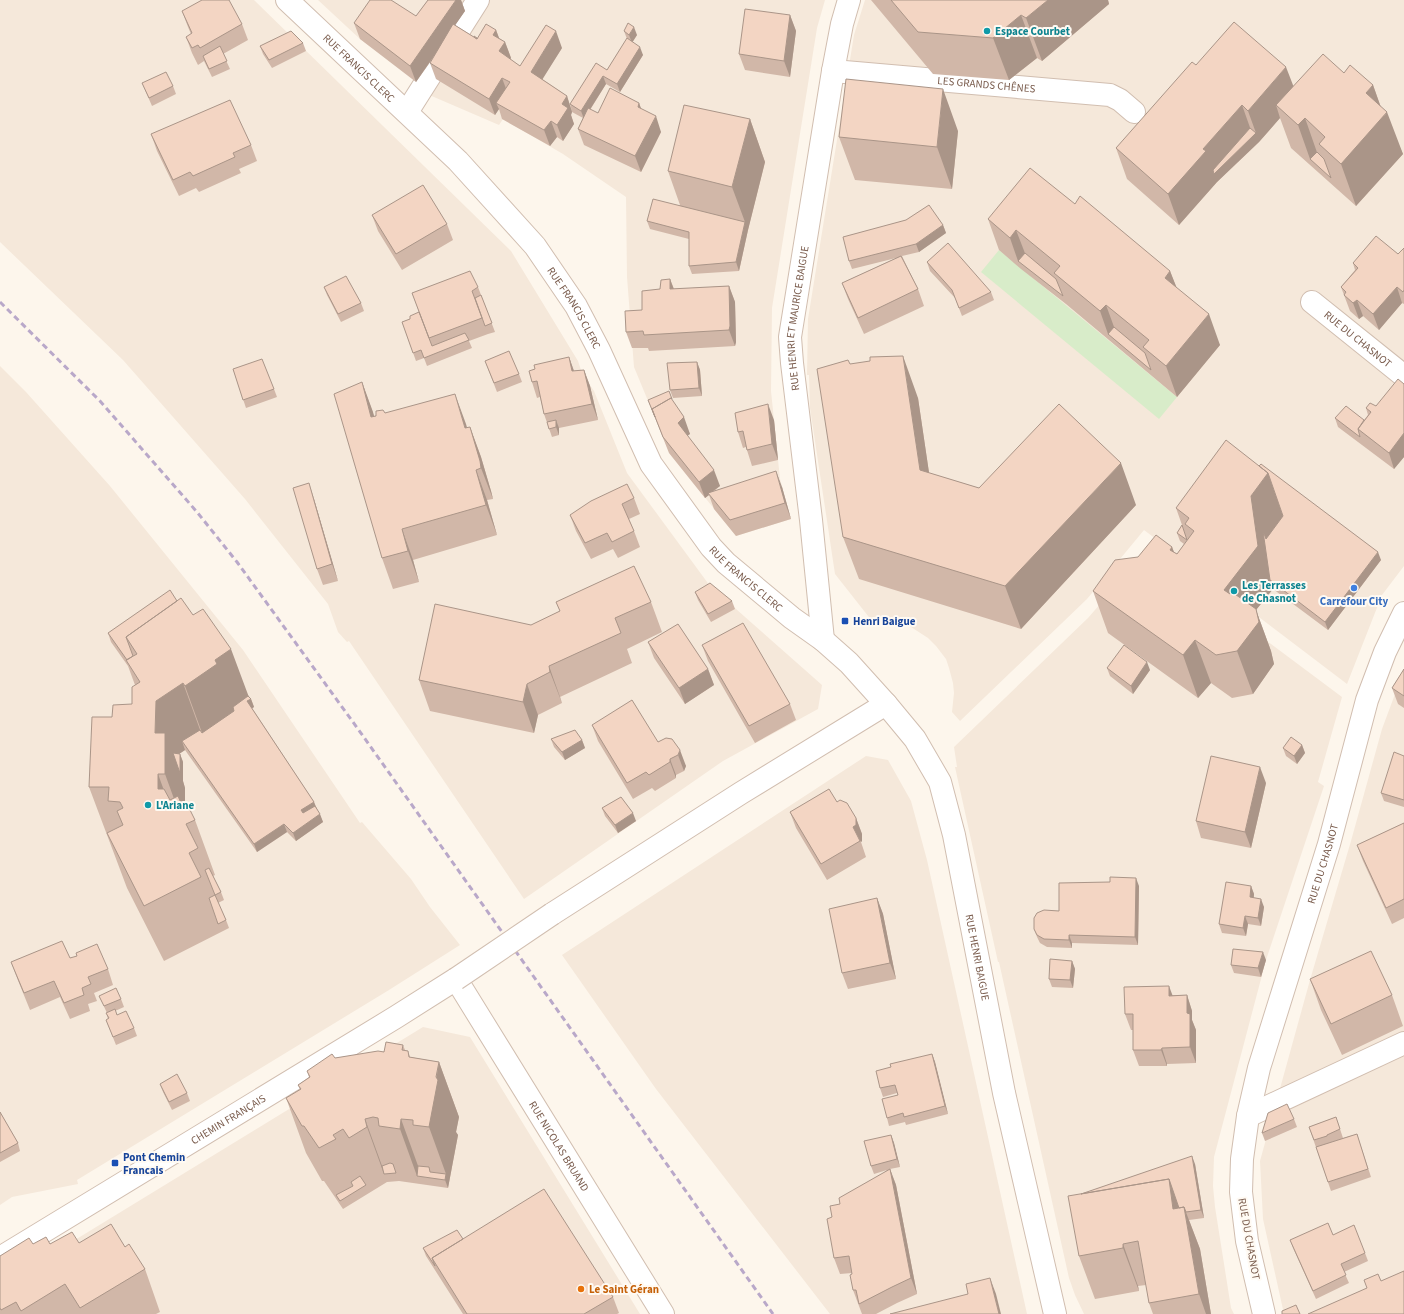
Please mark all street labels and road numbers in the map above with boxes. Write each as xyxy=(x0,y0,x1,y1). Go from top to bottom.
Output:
street label: RUE FRANCIS CLERC xyxy=(320,30,398,105)
street label: LES GRANDS CHÊNES xyxy=(937,73,1036,96)
street label: RUE HENRI ET MAURICE BAIGUE xyxy=(782,244,812,392)
street label: RUE FRANCIS CLERC xyxy=(544,264,605,352)
street label: RUE DU CHASNOT xyxy=(1321,307,1395,371)
street label: RUE FRANCIS CLERC xyxy=(706,542,786,615)
street label: RUE DU CHASNOT xyxy=(1303,822,1342,906)
street label: RUE HENRI BAIGUE xyxy=(962,913,993,1002)
street label: CHEMIN FRANÇAIS xyxy=(188,1091,269,1148)
street label: RUE NICOLAS BRUAND xyxy=(526,1098,593,1194)
street label: RUE DU CHASNOT xyxy=(1234,1197,1264,1281)

